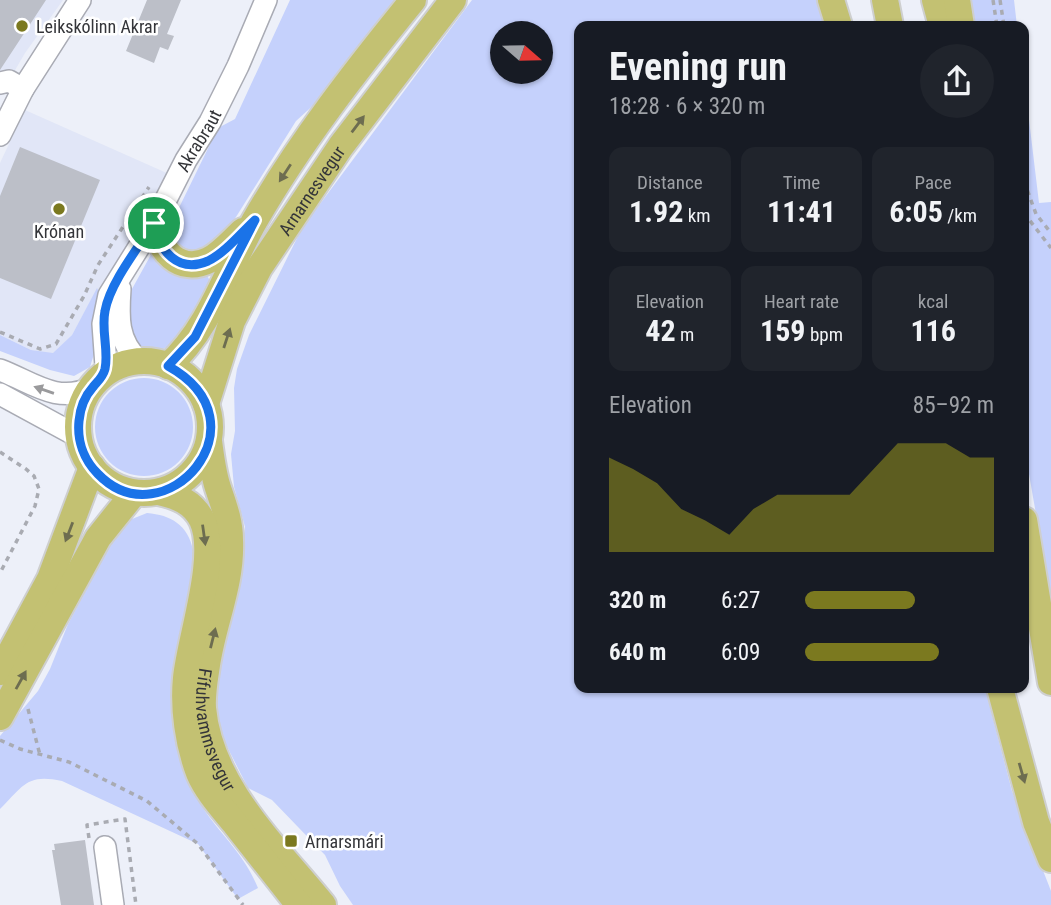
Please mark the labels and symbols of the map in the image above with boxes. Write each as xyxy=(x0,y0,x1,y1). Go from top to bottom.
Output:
place label: Leikskólinn Akrar xyxy=(36,16,159,37)
marker: Leikskólinn Akrar xyxy=(14,18,30,34)
north arrow xyxy=(490,21,553,84)
street label: Akrabraut xyxy=(172,106,225,175)
one-way arrow xyxy=(350,116,365,134)
street label: Arnarnesvegur xyxy=(274,141,349,239)
one-way arrow xyxy=(279,164,292,183)
pin xyxy=(124,193,184,253)
marker: Krónan xyxy=(51,201,67,217)
place label: Krónan xyxy=(34,221,84,242)
one-way arrow xyxy=(222,328,233,349)
one-way arrow xyxy=(34,384,55,395)
one-way arrow xyxy=(63,521,74,542)
one-way arrow xyxy=(199,524,210,546)
one-way arrow xyxy=(208,627,219,649)
street label: Fífuhvammsvegur xyxy=(192,667,241,795)
one-way arrow xyxy=(15,670,27,689)
one-way arrow xyxy=(1017,762,1028,784)
place label: Arnarsmári xyxy=(305,831,384,852)
marker: Arnarsmári xyxy=(283,833,299,849)

